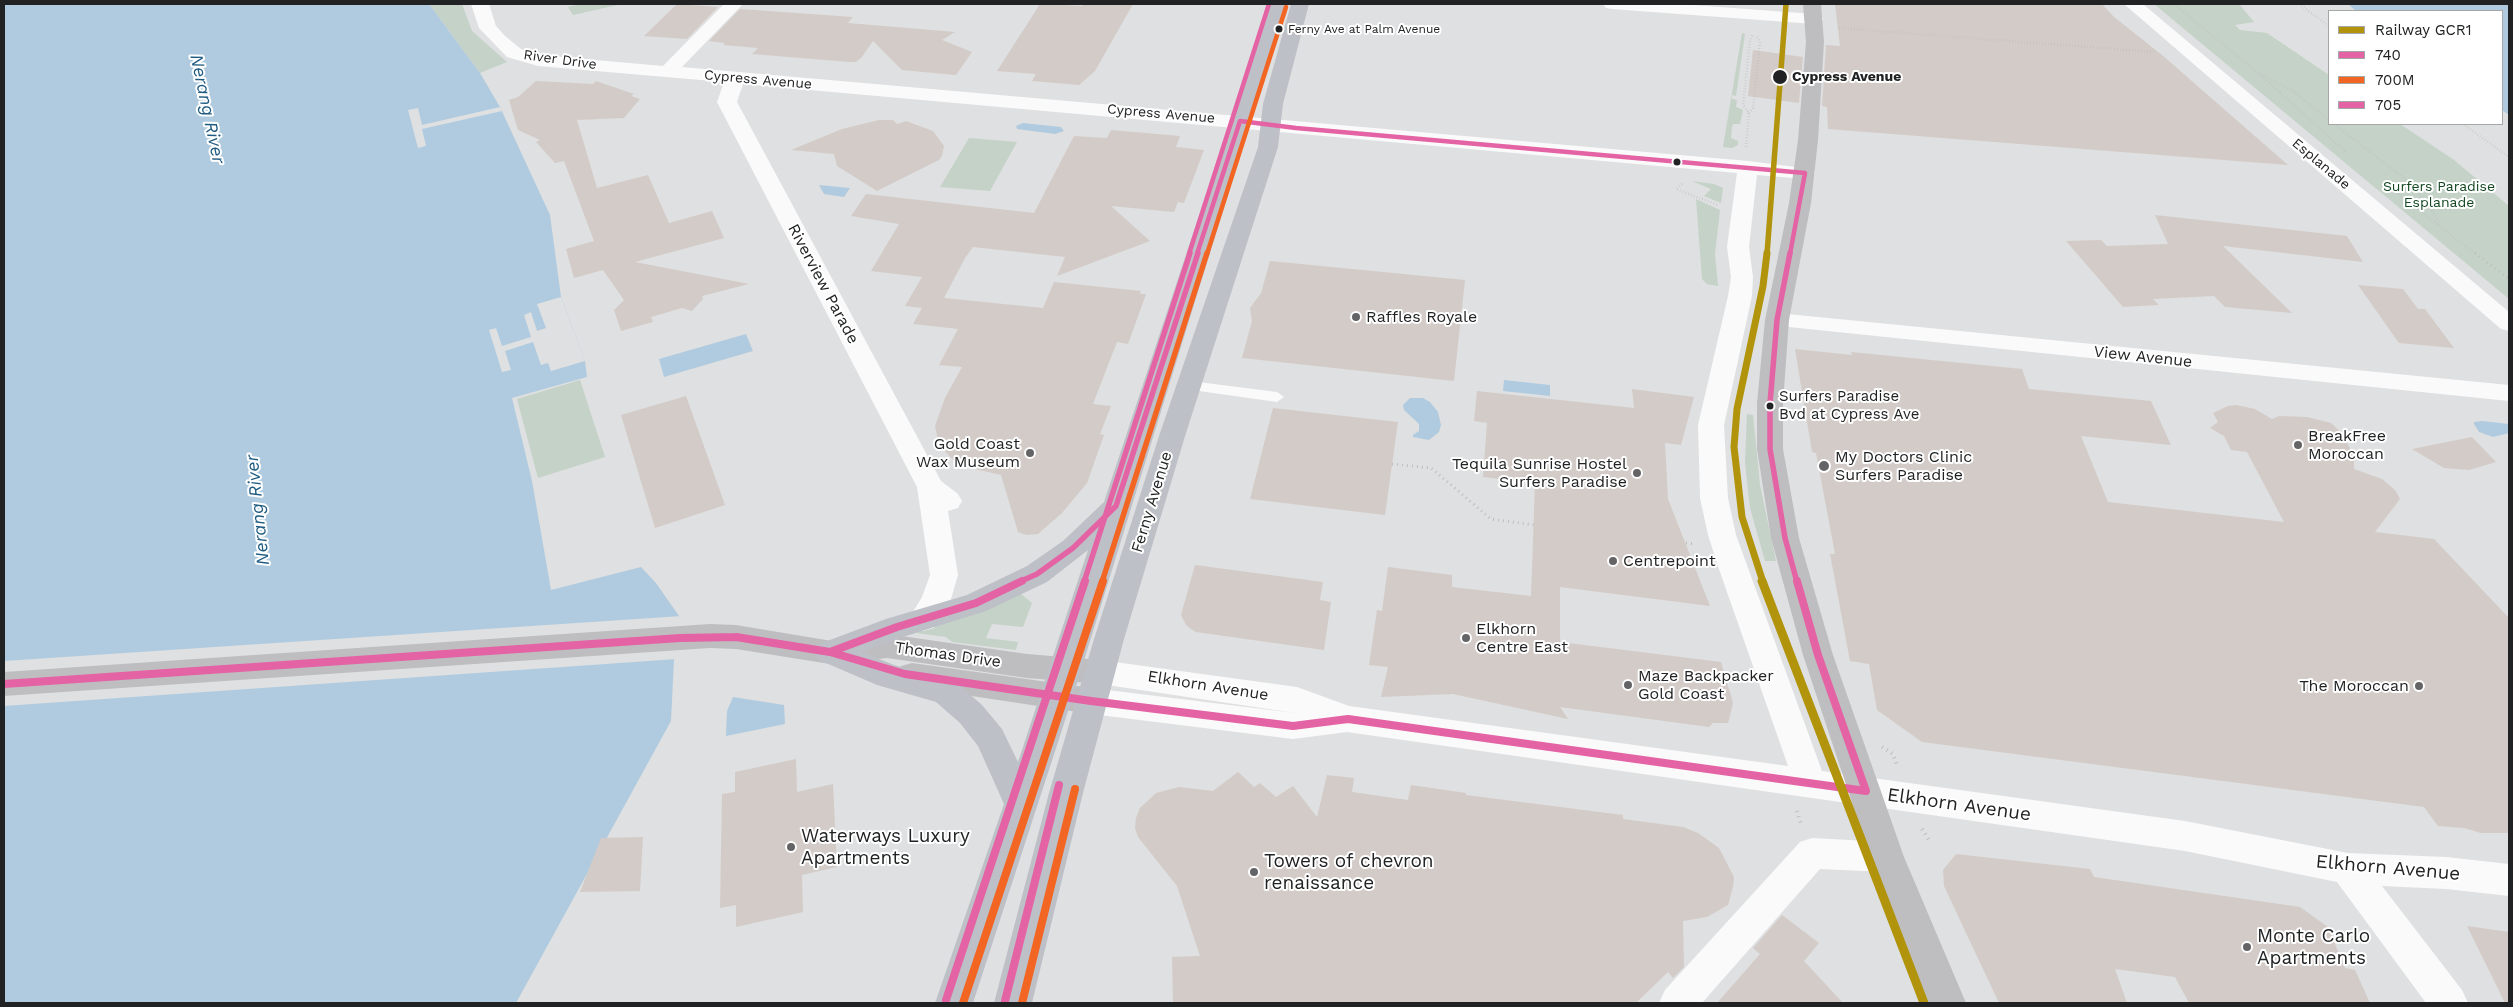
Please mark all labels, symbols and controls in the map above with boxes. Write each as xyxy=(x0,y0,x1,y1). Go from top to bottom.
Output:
legend xyxy=(2328,10,2503,125)
text: Railway GCR1 xyxy=(2375,21,2472,39)
place label: Ferny Ave at Palm Avenue xyxy=(1288,22,1440,36)
marker: Ferny Ave at Palm Avenue xyxy=(1274,24,1284,34)
text: 740 xyxy=(2375,46,2401,64)
street label: River Drive xyxy=(522,47,598,73)
water label: Nerang River xyxy=(185,52,229,166)
street label: Cypress Avenue xyxy=(703,67,813,93)
marker: Cypress Avenue xyxy=(1771,68,1789,86)
place label: Cypress Avenue xyxy=(1792,69,1901,85)
text: 700M xyxy=(2375,71,2415,89)
text: 705 xyxy=(2375,96,2401,114)
street label: Cypress Avenue xyxy=(1106,101,1216,127)
street label: Esplanade xyxy=(2289,135,2353,193)
unlabelled marker xyxy=(1672,157,1682,167)
park label: Surfers Paradise Esplanade xyxy=(2383,179,2495,212)
street label: Riverview Parade xyxy=(783,221,863,347)
place label: Raffles Royale xyxy=(1366,307,1477,327)
marker: Raffles Royale xyxy=(1350,311,1362,323)
street label: View Avenue xyxy=(2093,342,2193,372)
place label: Surfers Paradise Bvd at Cypress Ave xyxy=(1779,388,1919,423)
marker: Surfers Paradise Bvd at Cypress Ave xyxy=(1765,401,1775,411)
place label: BreakFree Moroccan xyxy=(2308,426,2386,464)
place label: Gold Coast Wax Museum xyxy=(916,434,1020,472)
marker: BreakFree Moroccan xyxy=(2292,439,2304,451)
marker: Gold Coast Wax Museum xyxy=(1024,447,1036,459)
place label: My Doctors Clinic Surfers Paradise xyxy=(1835,447,1972,485)
street label: Ferny Avenue xyxy=(1128,449,1176,555)
water label: Nerang River xyxy=(241,454,275,566)
place label: Tequila Sunrise Hostel Surfers Paradise xyxy=(1452,454,1627,492)
marker: My Doctors Clinic Surfers Paradise xyxy=(1817,459,1831,473)
marker: Tequila Sunrise Hostel Surfers Paradise xyxy=(1631,467,1643,479)
place label: Centrepoint xyxy=(1623,551,1716,571)
marker: Centrepoint xyxy=(1607,555,1619,567)
place label: Elkhorn Centre East xyxy=(1476,619,1568,657)
marker: Elkhorn Centre East xyxy=(1460,632,1472,644)
street label: Thomas Drive xyxy=(894,638,1002,672)
place label: Maze Backpacker Gold Coast xyxy=(1638,666,1774,704)
street label: Elkhorn Avenue xyxy=(1146,667,1270,705)
place label: The Moroccan xyxy=(2299,676,2409,696)
marker: Maze Backpacker Gold Coast xyxy=(1622,679,1634,691)
marker: The Moroccan xyxy=(2413,680,2425,692)
street label: Elkhorn Avenue xyxy=(1886,784,2032,826)
place label: Waterways Luxury Apartments xyxy=(801,825,970,869)
marker: Waterways Luxury Apartments xyxy=(785,841,797,853)
place label: Towers of chevron renaissance xyxy=(1264,850,1434,894)
street label: Elkhorn Avenue xyxy=(2315,850,2461,886)
marker: Towers of chevron renaissance xyxy=(1248,866,1260,878)
place label: Monte Carlo Apartments xyxy=(2257,925,2370,969)
marker: Monte Carlo Apartments xyxy=(2241,941,2253,953)

